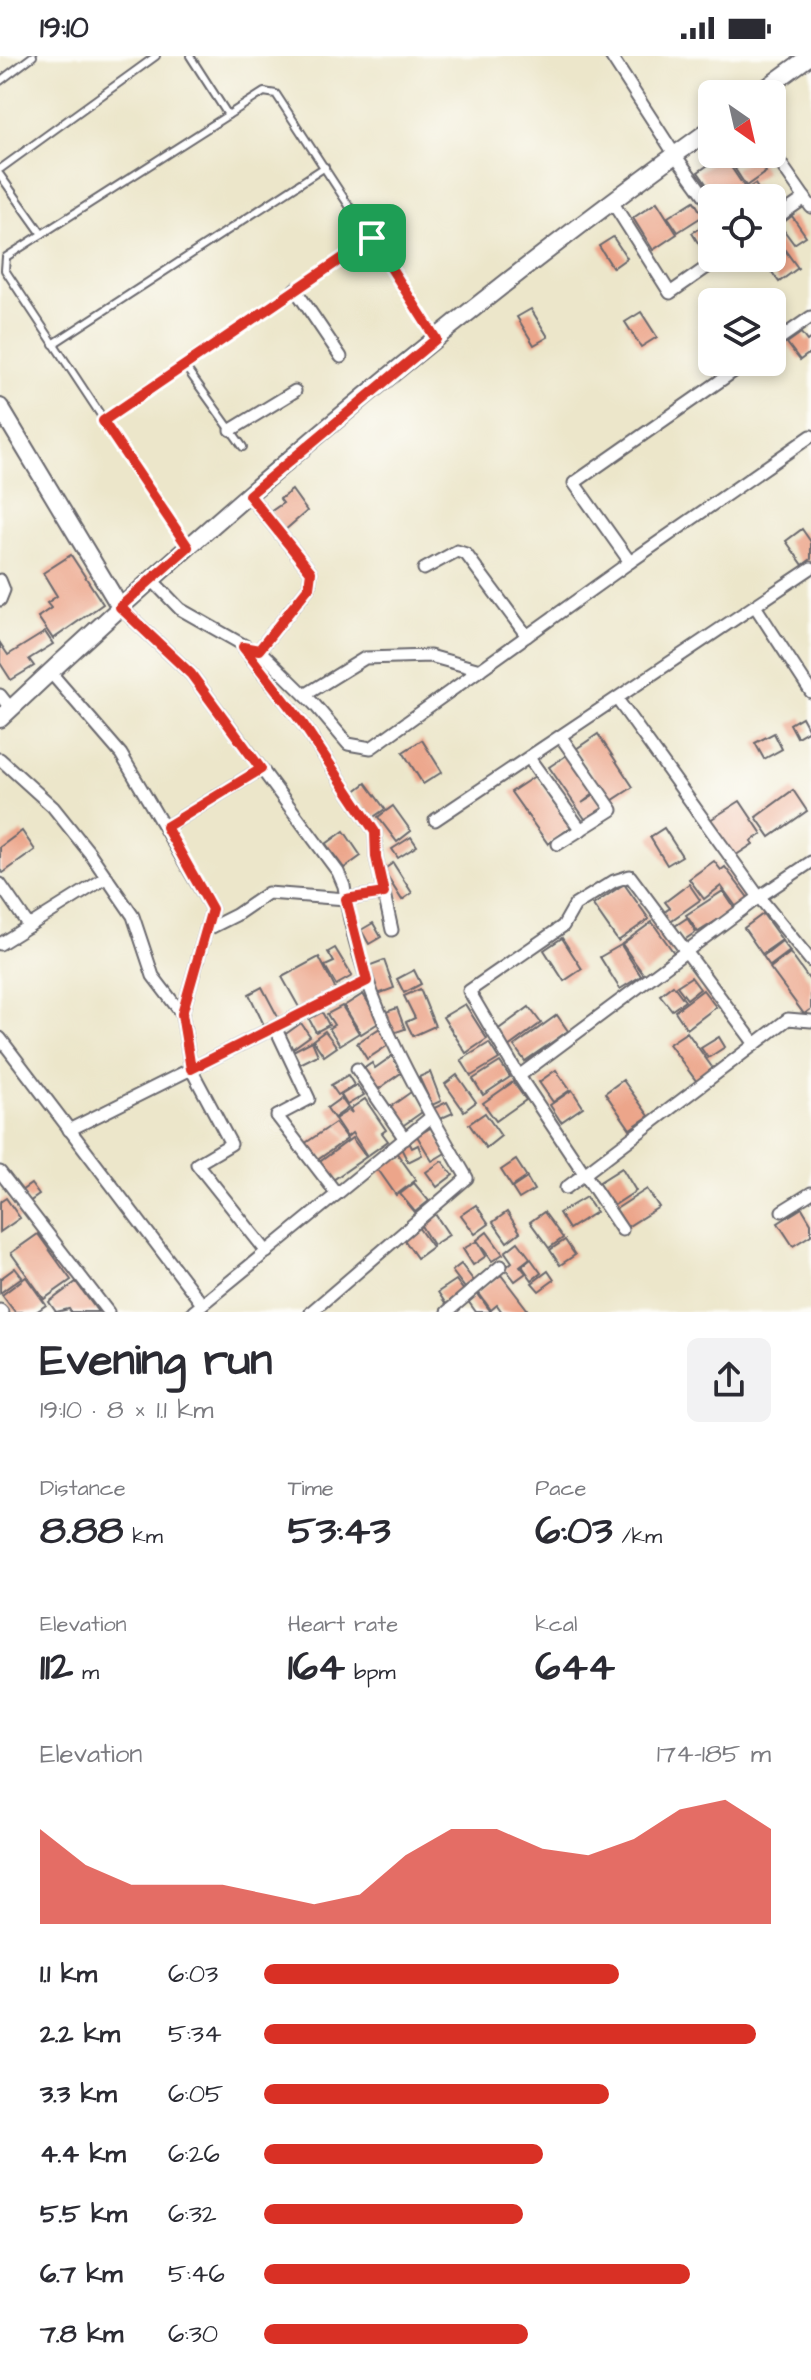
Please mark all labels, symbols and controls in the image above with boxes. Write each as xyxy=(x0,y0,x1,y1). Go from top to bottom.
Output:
text: 19:10 xyxy=(40,7,89,49)
north arrow xyxy=(698,80,786,168)
map controls xyxy=(698,80,786,376)
button: locate xyxy=(698,184,786,272)
pin xyxy=(338,204,406,272)
icon: arrive xyxy=(350,216,394,260)
button: layers xyxy=(698,288,786,376)
text: Evening run xyxy=(40,1331,272,1392)
button: share xyxy=(687,1338,771,1422)
text: 19:10 · 8 × 1.1 km xyxy=(40,1392,214,1428)
text: Distance xyxy=(40,1473,126,1504)
text: Time xyxy=(288,1473,334,1504)
text: Pace xyxy=(535,1473,586,1504)
text: 8.88 xyxy=(40,1504,123,1559)
text: 53:43 xyxy=(288,1504,391,1559)
text: 6:03 xyxy=(535,1504,613,1559)
text: km xyxy=(123,1521,163,1552)
text: /km xyxy=(613,1521,662,1552)
text: Elevation xyxy=(40,1609,127,1640)
text: Heart rate xyxy=(288,1609,398,1640)
text: kcal xyxy=(535,1609,577,1640)
text: 112 xyxy=(40,1640,73,1695)
text: 164 xyxy=(288,1640,345,1695)
text: 644 xyxy=(535,1640,615,1695)
text: m xyxy=(73,1657,99,1688)
text: bpm xyxy=(345,1657,396,1688)
text: Elevation xyxy=(40,1736,142,1772)
text: 174–185 m xyxy=(657,1736,771,1772)
text: 1.1 km xyxy=(40,1956,97,1992)
text: 6:03 xyxy=(168,1956,218,1992)
text: 2.2 km xyxy=(40,2016,120,2052)
text: 5:34 xyxy=(168,2016,222,2052)
text: 3.3 km xyxy=(40,2076,117,2112)
text: 6:05 xyxy=(168,2076,223,2112)
text: 4.4 km xyxy=(40,2136,126,2172)
text: 6:26 xyxy=(168,2136,220,2172)
text: 5.5 km xyxy=(40,2196,127,2232)
text: 6:32 xyxy=(168,2196,217,2232)
text: 6.7 km xyxy=(40,2256,123,2292)
text: 5:46 xyxy=(168,2256,225,2292)
text: 7.8 km xyxy=(40,2316,123,2352)
text: 6:30 xyxy=(168,2316,218,2352)

